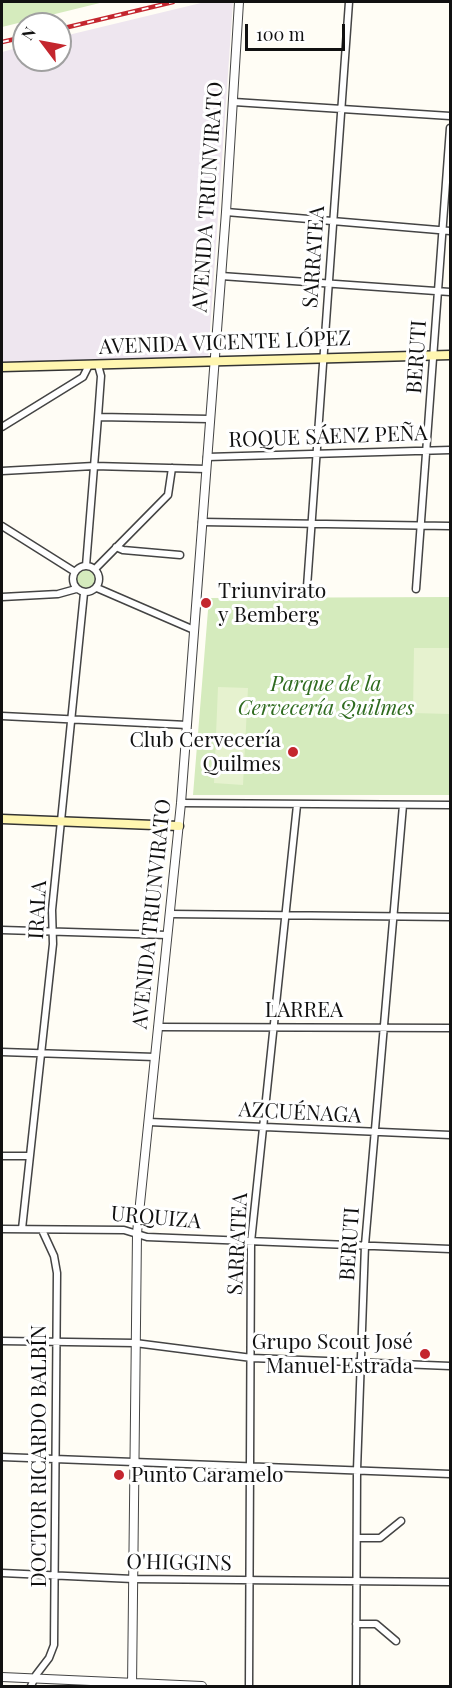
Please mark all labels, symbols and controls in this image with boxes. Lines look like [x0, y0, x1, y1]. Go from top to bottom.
north arrow [12, 12, 72, 72]
scale bar [248, 12, 348, 50]
text: 100 m [256, 22, 305, 46]
text: N [16, 23, 40, 44]
street label: AVENIDA TRIUNVIRATO [187, 81, 229, 313]
street label: SARRATEA [298, 205, 330, 309]
street label: BERUTI [402, 319, 432, 395]
street label: AVENIDA VICENTE LÓPEZ [99, 326, 351, 360]
street label: ROQUE SÁENZ PEÑA [228, 421, 428, 453]
place label: Triunvirato y Bemberg [218, 578, 326, 628]
marker: Triunvirato y Bemberg [199, 596, 213, 610]
park label: Parque de la Cervecería Quilmes [238, 671, 414, 721]
place label: Club Cervecería Quilmes [129, 727, 281, 777]
marker: Club Cervecería Quilmes [286, 745, 300, 759]
street label: AVENIDA TRIUNVIRATO [127, 798, 177, 1030]
street label: IRALA [24, 880, 52, 940]
street label: LARREA [265, 997, 343, 1023]
street label: AZCUÉNAGA [238, 1097, 362, 1129]
street label: SARRATEA [223, 1192, 253, 1296]
street label: URQUIZA [110, 1202, 202, 1234]
street label: BERUTI [335, 1206, 365, 1282]
street label: DOCTOR RICARDO BALBÍN [26, 1325, 52, 1587]
place label: Grupo Scout José Manuel Estrada [252, 1329, 413, 1379]
marker: Grupo Scout José Manuel Estrada [418, 1347, 432, 1361]
place label: Punto Caramelo [131, 1462, 283, 1488]
marker: Punto Caramelo [112, 1468, 126, 1482]
street label: O'HIGGINS [126, 1549, 232, 1577]

